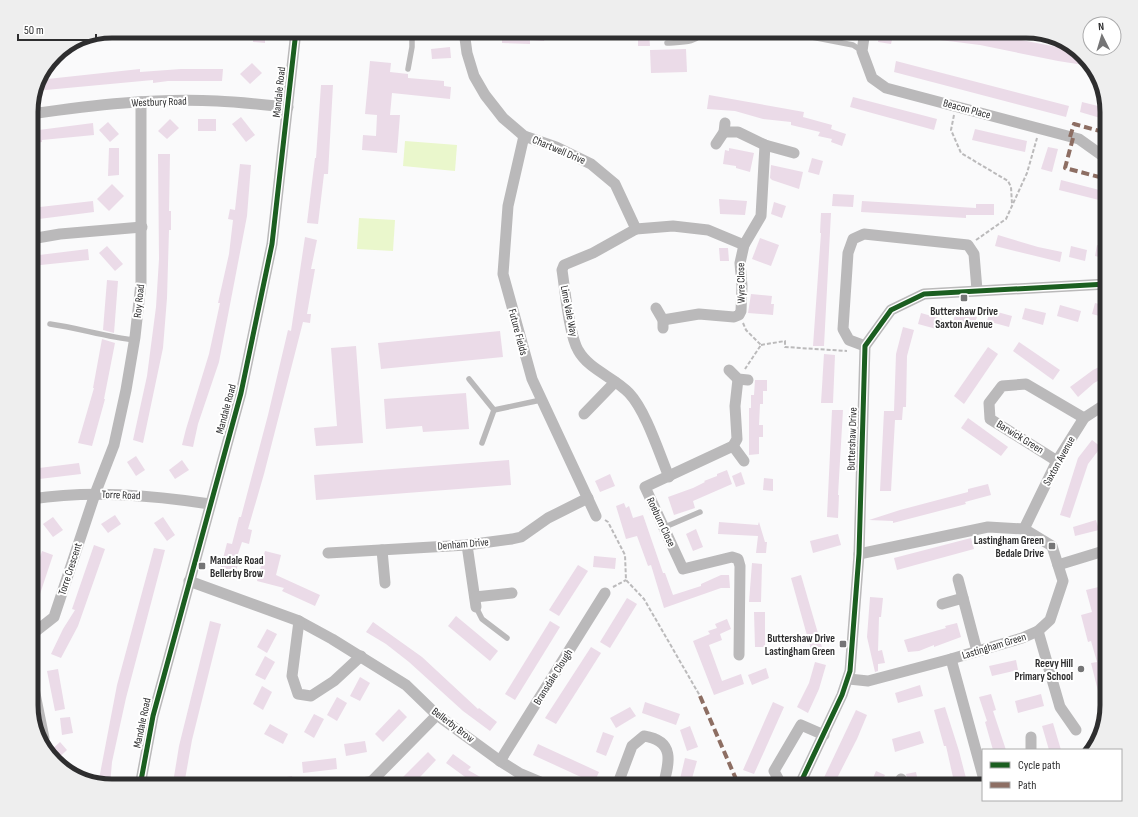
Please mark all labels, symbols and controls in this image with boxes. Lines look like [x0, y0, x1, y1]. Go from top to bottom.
scale bar [18, 16, 96, 42]
north arrow [1082, 16, 1122, 56]
text: N [1098, 20, 1105, 33]
text: 50 m [24, 23, 44, 38]
street label: Mandale Road [270, 66, 288, 118]
street label: Westbury Road [131, 95, 187, 109]
street label: Beacon Place [942, 96, 992, 122]
street label: Chartwell Drive [530, 133, 588, 167]
street label: Wyre Close [734, 262, 748, 304]
street label: Roy Road [131, 283, 147, 318]
street label: Lime Vale Way [558, 284, 580, 338]
marker: Buttershaw Drive Saxton Avenue [959, 293, 969, 303]
place label: Buttershaw Drive Saxton Avenue [930, 305, 998, 331]
street label: Future Fields [506, 307, 530, 357]
street label: Mandale Road [213, 382, 239, 435]
street label: Buttershaw Drive [844, 407, 860, 471]
street label: Barwick Green [994, 417, 1046, 457]
street label: Saxton Avenue [1040, 434, 1078, 488]
street label: Torre Road [101, 488, 141, 502]
street label: Roeburn Close [644, 495, 678, 549]
place label: Lastingham Green Bedale Drive [974, 534, 1044, 560]
street label: Denham Drive [437, 535, 489, 553]
street label: Torre Crescent [55, 541, 85, 597]
marker: Lastingham Green Bedale Drive [1047, 541, 1057, 551]
place label: Mandale Road Bellerby Brow [210, 554, 264, 580]
marker: Mandale Road Bellerby Brow [197, 561, 207, 571]
street label: Lastingham Green [960, 630, 1028, 662]
place label: Buttershaw Drive Lastingham Green [765, 632, 835, 658]
marker: Buttershaw Drive Lastingham Green [838, 639, 848, 649]
street label: Bransdale Clough [531, 646, 575, 707]
place label: Reevy Hill Primary School [1015, 657, 1073, 683]
marker: Reevy Hill Primary School [1076, 664, 1086, 674]
street label: Mandale Road [130, 696, 154, 749]
street label: Bellerby Brow [429, 705, 477, 745]
legend [982, 749, 1122, 801]
text: Cycle path [1018, 758, 1060, 773]
text: Path [1018, 778, 1036, 793]

